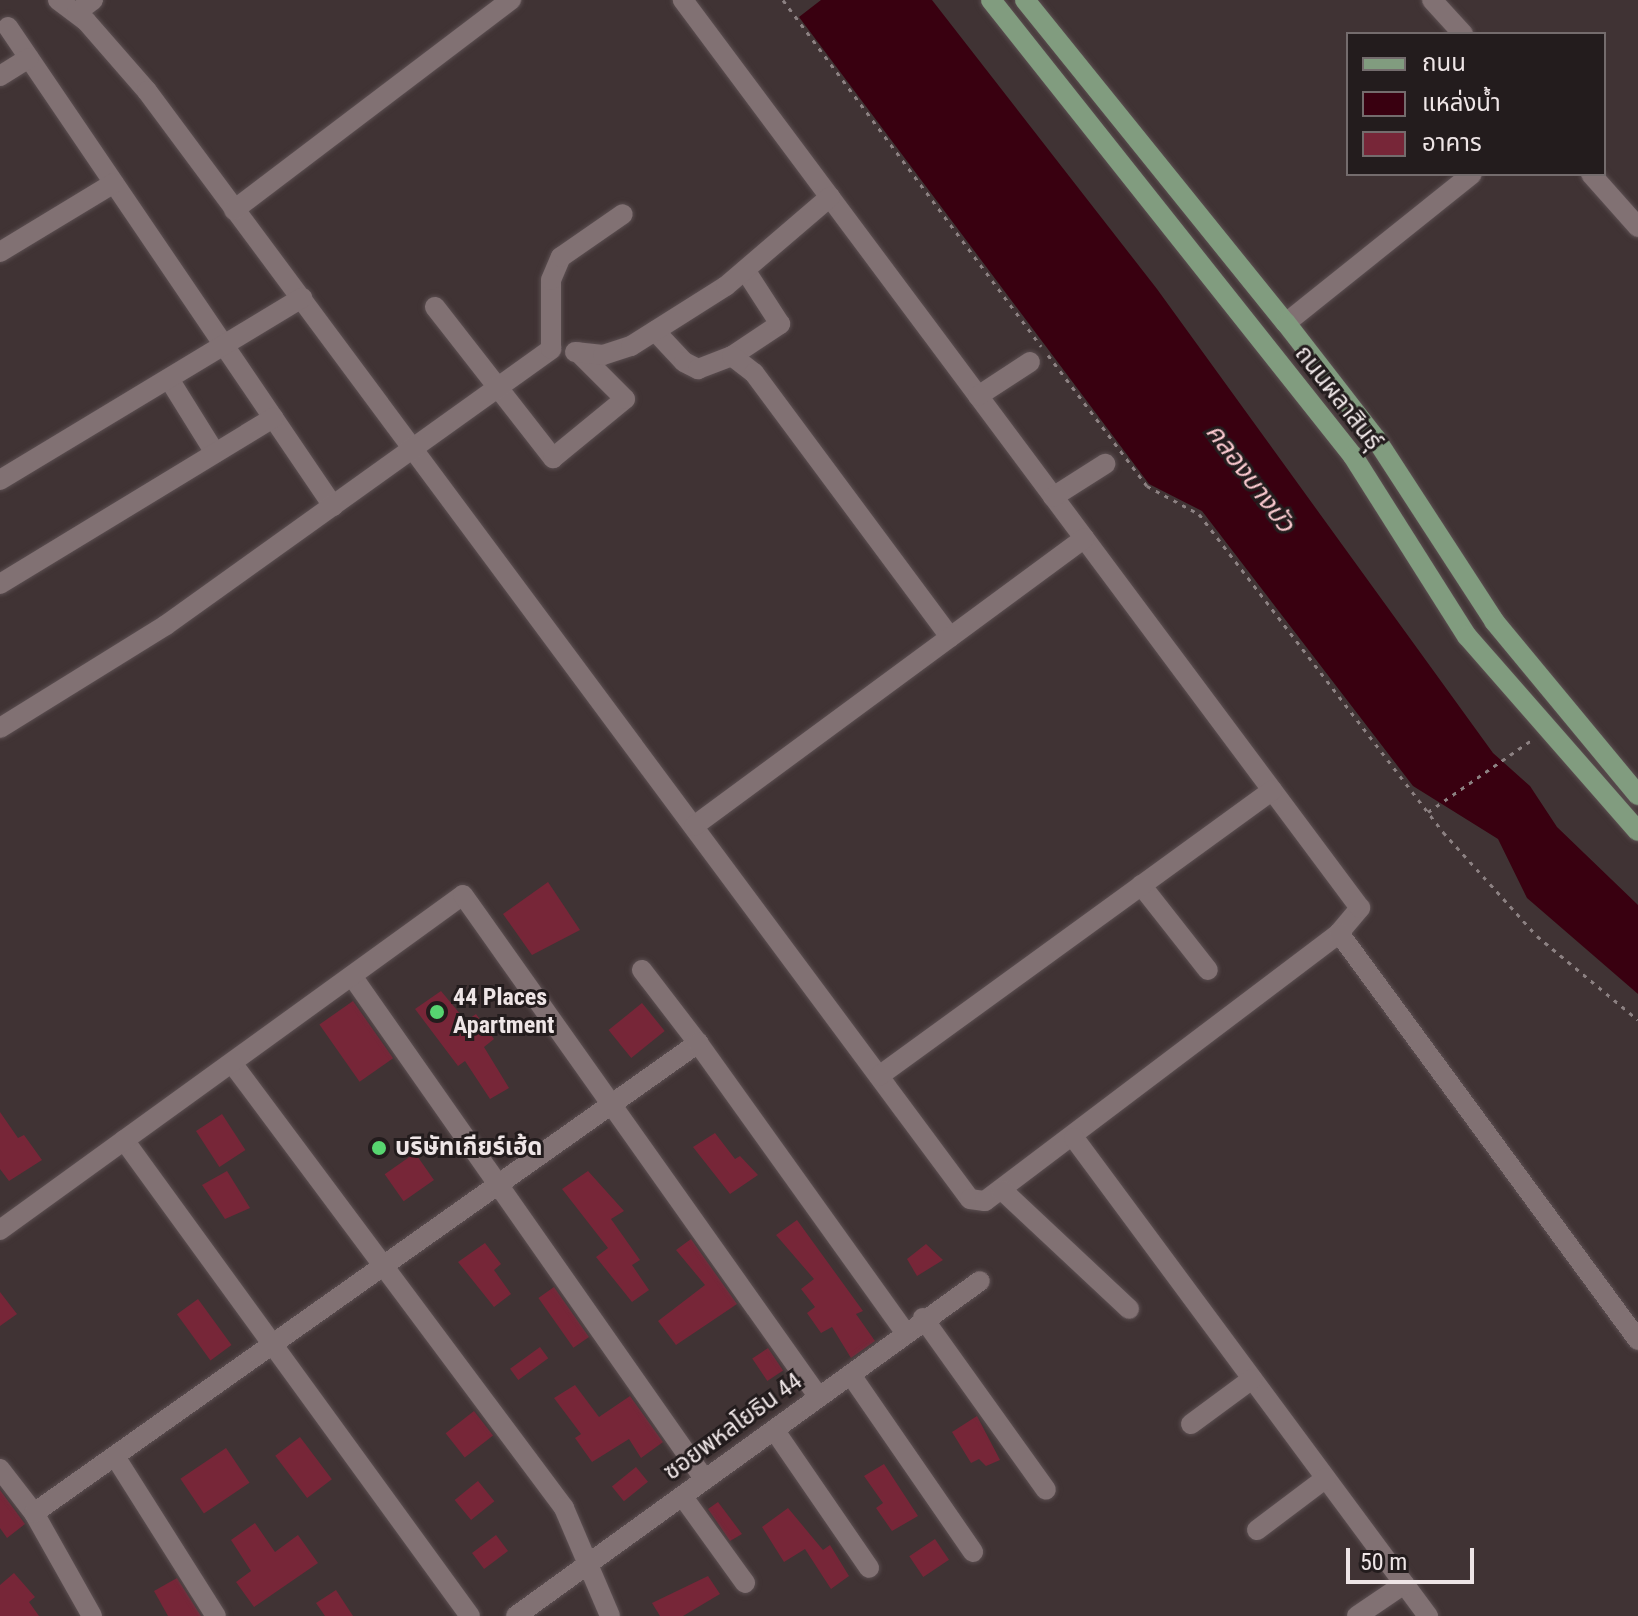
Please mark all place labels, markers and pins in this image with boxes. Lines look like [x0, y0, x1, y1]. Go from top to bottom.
place label: 44 Places Apartment [453, 984, 554, 1040]
marker: 44 Places Apartment [428, 1003, 446, 1021]
place label: บริษัทเกียร์เฮ้ด [395, 1134, 542, 1162]
marker: บริษัทเกียร์เฮ้ด [370, 1139, 388, 1157]

